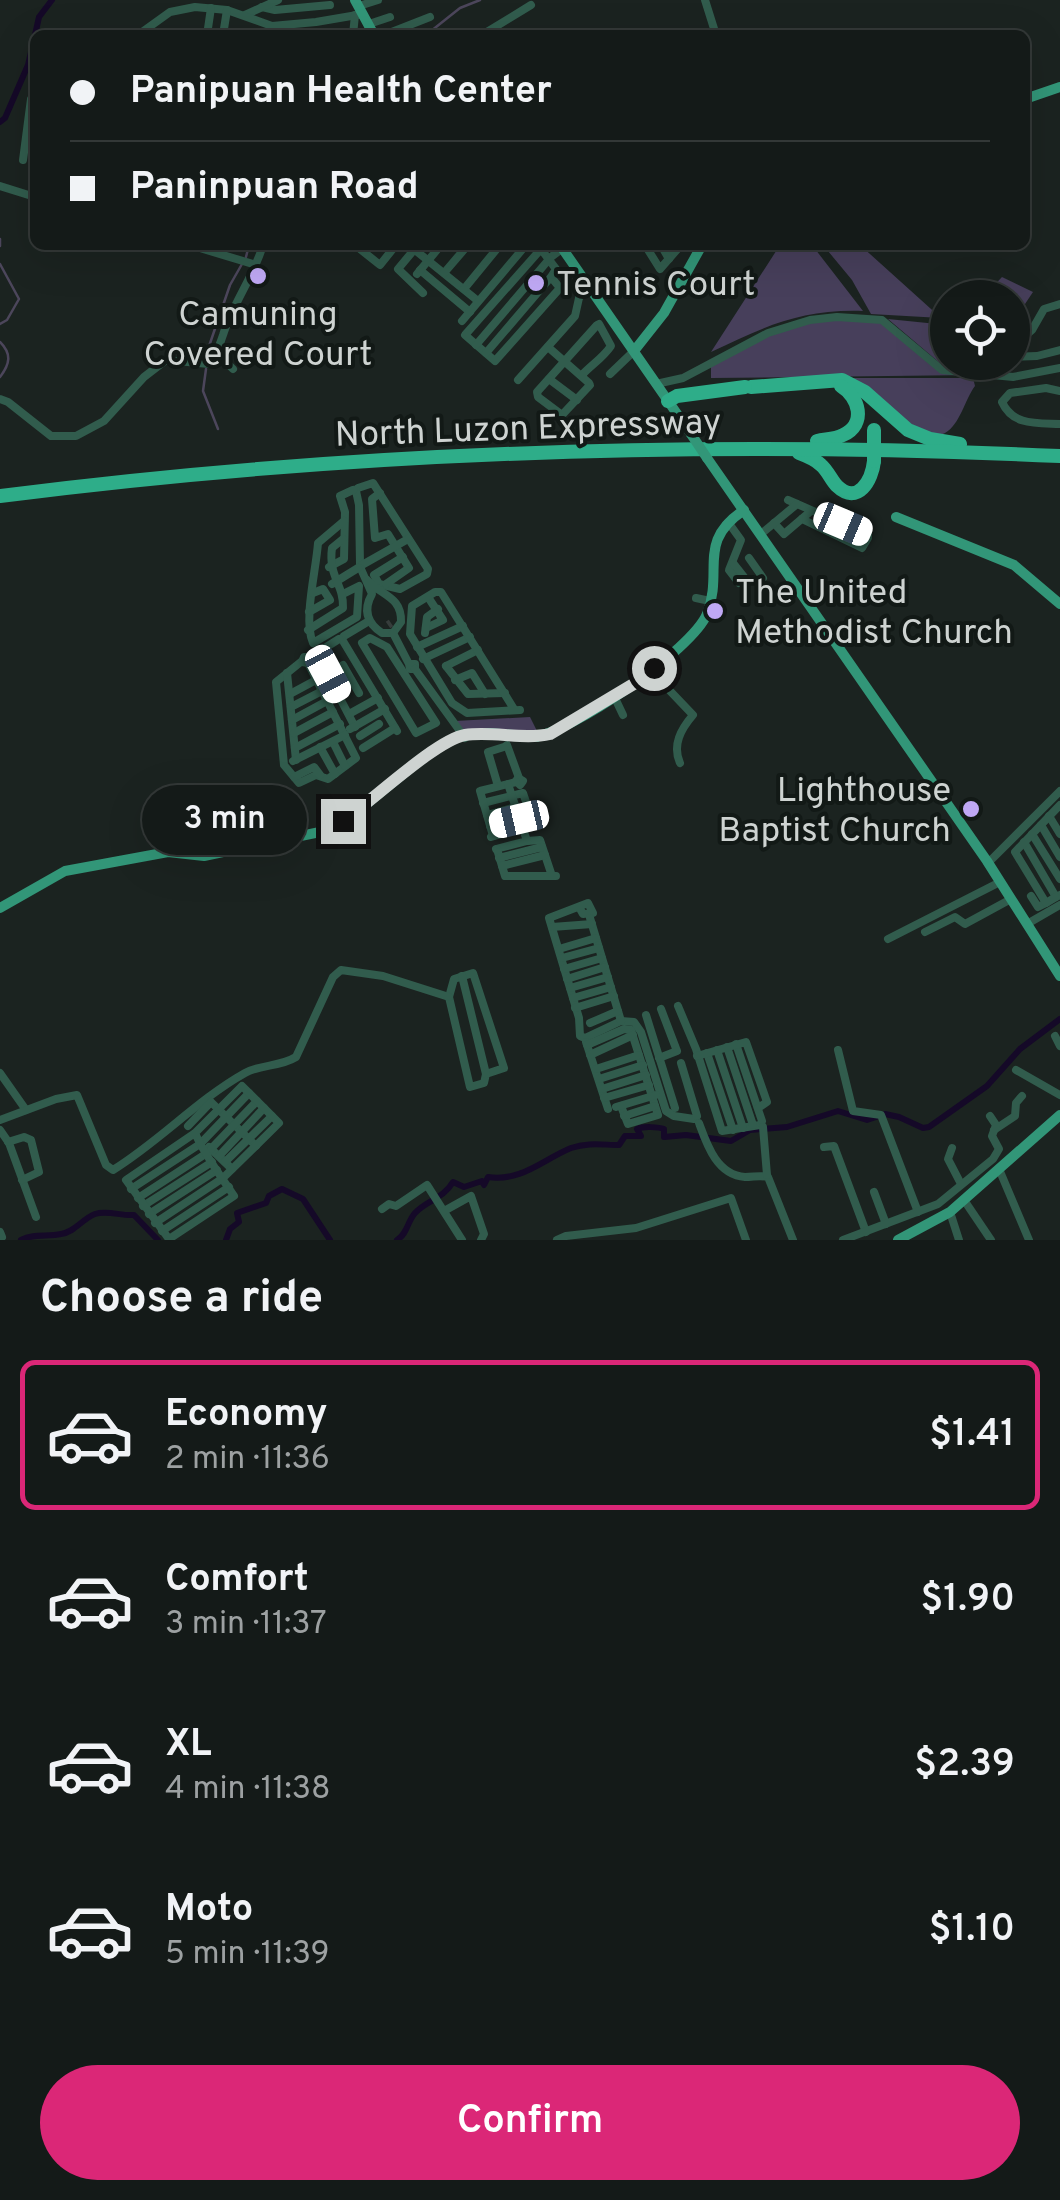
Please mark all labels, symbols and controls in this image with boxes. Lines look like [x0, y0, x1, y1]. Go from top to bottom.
text: Panipuan Health Center [130, 68, 552, 117]
text: Paninpuan Road [130, 164, 419, 213]
place label: Tennis Court [556, 264, 756, 308]
marker: Camuning Covered Court [247, 265, 269, 287]
marker: Tennis Court [525, 272, 547, 294]
map controls [930, 280, 1030, 380]
button: locate [930, 280, 1030, 380]
place label: Camuning Covered Court [144, 294, 372, 378]
street label: North Luzon Expressway [334, 401, 722, 459]
car [810, 498, 876, 550]
place label: The United Methodist Church [735, 572, 1013, 656]
marker: The United Methodist Church [704, 600, 726, 622]
car [301, 640, 355, 708]
route start [632, 646, 677, 691]
place label: Lighthouse Baptist Church [718, 770, 951, 854]
callout: 3 min [143, 786, 308, 856]
car [486, 798, 552, 840]
marker: Lighthouse Baptist Church [960, 798, 982, 820]
route end [321, 799, 366, 844]
text: 3 min [183, 800, 266, 840]
text: Choose a ride [40, 1271, 323, 1328]
icon: car [45, 1390, 135, 1480]
text: Economy [165, 1391, 327, 1440]
text: $1.41 [929, 1411, 1015, 1460]
text: 2 min · 11:36 [165, 1440, 330, 1480]
icon: car [45, 1555, 135, 1645]
text: Comfort [165, 1556, 309, 1605]
text: $1.90 [920, 1576, 1015, 1625]
text: 3 min · 11:37 [165, 1605, 327, 1645]
icon: car [45, 1720, 135, 1810]
text: XL [165, 1721, 212, 1770]
text: $2.39 [914, 1741, 1015, 1790]
text: 4 min · 11:38 [165, 1770, 331, 1810]
icon: car [45, 1885, 135, 1975]
text: Moto [165, 1886, 253, 1935]
text: $1.10 [929, 1906, 1015, 1955]
text: 5 min · 11:39 [165, 1935, 329, 1975]
button: Confirm [40, 2065, 1020, 2180]

